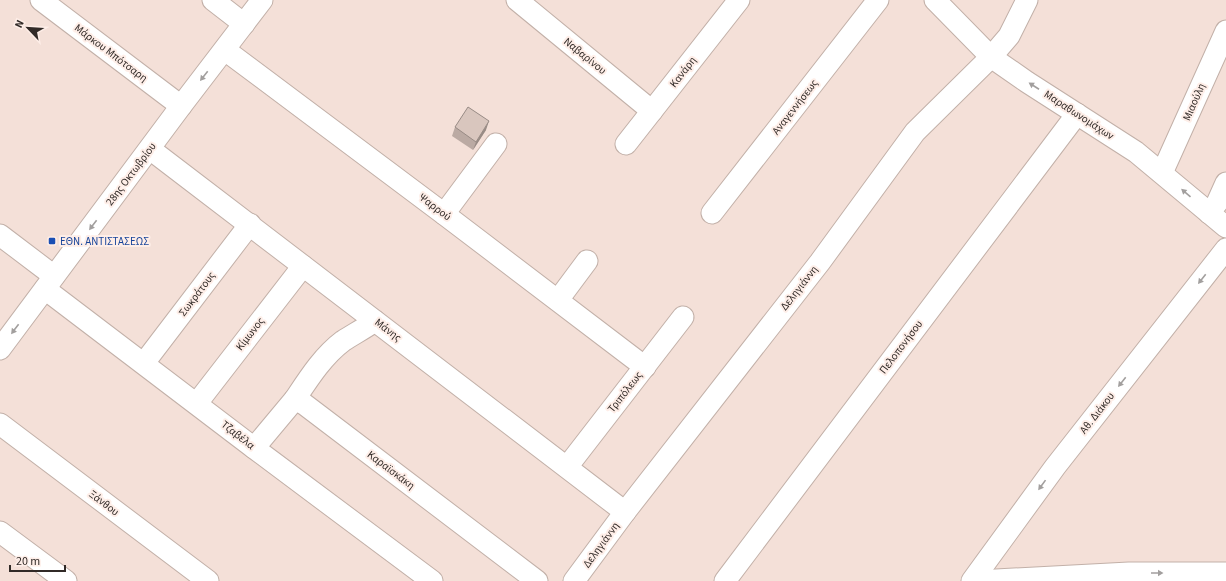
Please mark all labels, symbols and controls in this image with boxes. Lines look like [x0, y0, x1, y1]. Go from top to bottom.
north arrow [8, 8, 48, 48]
text: N [11, 17, 28, 30]
street label: Μάρκου Μπότσαρη [71, 20, 151, 86]
street label: Ναβαρίνου [560, 34, 610, 78]
street label: Κανάρη [666, 53, 700, 91]
one-way arrow [200, 70, 209, 81]
street label: Αναγεννήσεως [769, 76, 822, 138]
street label: Μιαούλη [1179, 81, 1209, 123]
one-way arrow [1029, 82, 1039, 90]
street label: Μαραθωνομάχων [1041, 87, 1117, 143]
street label: 28ης Οκτωβρίου [102, 139, 160, 209]
one-way arrow [1180, 188, 1191, 197]
street label: Ψαρρού [416, 190, 454, 224]
one-way arrow [89, 219, 97, 230]
place label: ΕΘΝ. ΑΝΤΙΣΤΑΣΕΩΣ [60, 234, 149, 249]
marker: ΕΘΝ. ΑΝΤΙΣΤΑΣΕΩΣ [47, 236, 57, 246]
street label: Δεληγιάννη [777, 262, 821, 314]
street label: Σωκράτους [175, 268, 219, 319]
one-way arrow [1198, 274, 1206, 285]
street label: Κίμωνος [232, 314, 268, 354]
street label: Μάνης [372, 315, 405, 345]
street label: Πελοπονήσου [876, 317, 926, 377]
one-way arrow [11, 323, 19, 334]
street label: Τριπόλεως [604, 368, 646, 416]
one-way arrow [1117, 376, 1126, 387]
street label: Αθ. Διάκου [1076, 389, 1118, 437]
street label: Τζαβέλα [218, 417, 258, 453]
street label: Καραϊσκάκη [364, 447, 418, 493]
one-way arrow [1038, 479, 1046, 490]
street label: Ξάνθου [86, 487, 122, 519]
street label: Δεληγιάννη [579, 519, 623, 571]
scale bar [10, 547, 65, 573]
text: 20 m [16, 553, 40, 570]
one-way arrow [1151, 570, 1164, 576]

